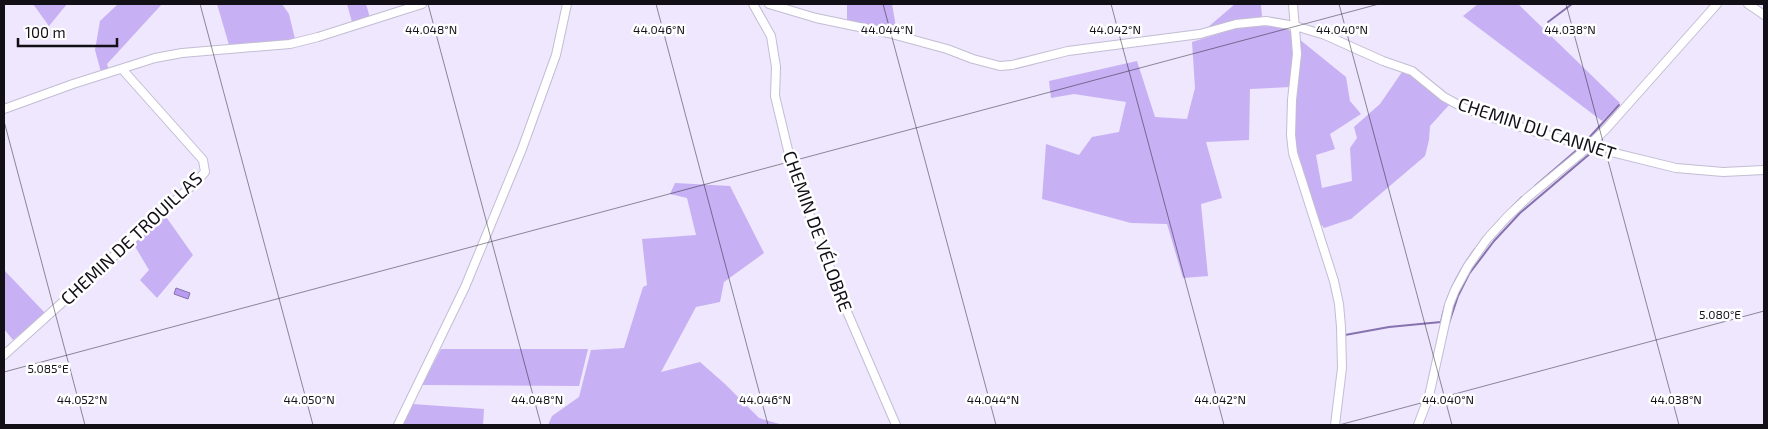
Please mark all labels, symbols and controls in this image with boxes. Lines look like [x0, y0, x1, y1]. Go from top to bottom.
scale bar [18, 15, 116, 47]
text: 44.048°N [405, 22, 457, 36]
text: 44.046°N [633, 22, 685, 36]
text: 44.044°N [861, 22, 913, 36]
text: 44.042°N [1089, 22, 1141, 36]
text: 44.040°N [1316, 22, 1368, 36]
text: 44.038°N [1544, 22, 1596, 36]
text: 100 m [25, 23, 66, 41]
street label: CHEMIN DU CANNET [1455, 92, 1619, 164]
street label: CHEMIN DE VÉLOBRE [779, 148, 857, 314]
street label: CHEMIN DE TROUILLAS [56, 167, 206, 309]
text: 5.080°E [1699, 307, 1741, 321]
text: 5.085°E [27, 361, 69, 375]
text: 44.052°N [57, 392, 107, 406]
text: 44.050°N [283, 392, 335, 406]
text: 44.048°N [511, 392, 563, 406]
text: 44.046°N [739, 392, 791, 406]
text: 44.044°N [967, 392, 1019, 406]
text: 44.042°N [1194, 392, 1246, 406]
text: 44.040°N [1422, 392, 1474, 406]
text: 44.038°N [1650, 392, 1702, 406]

